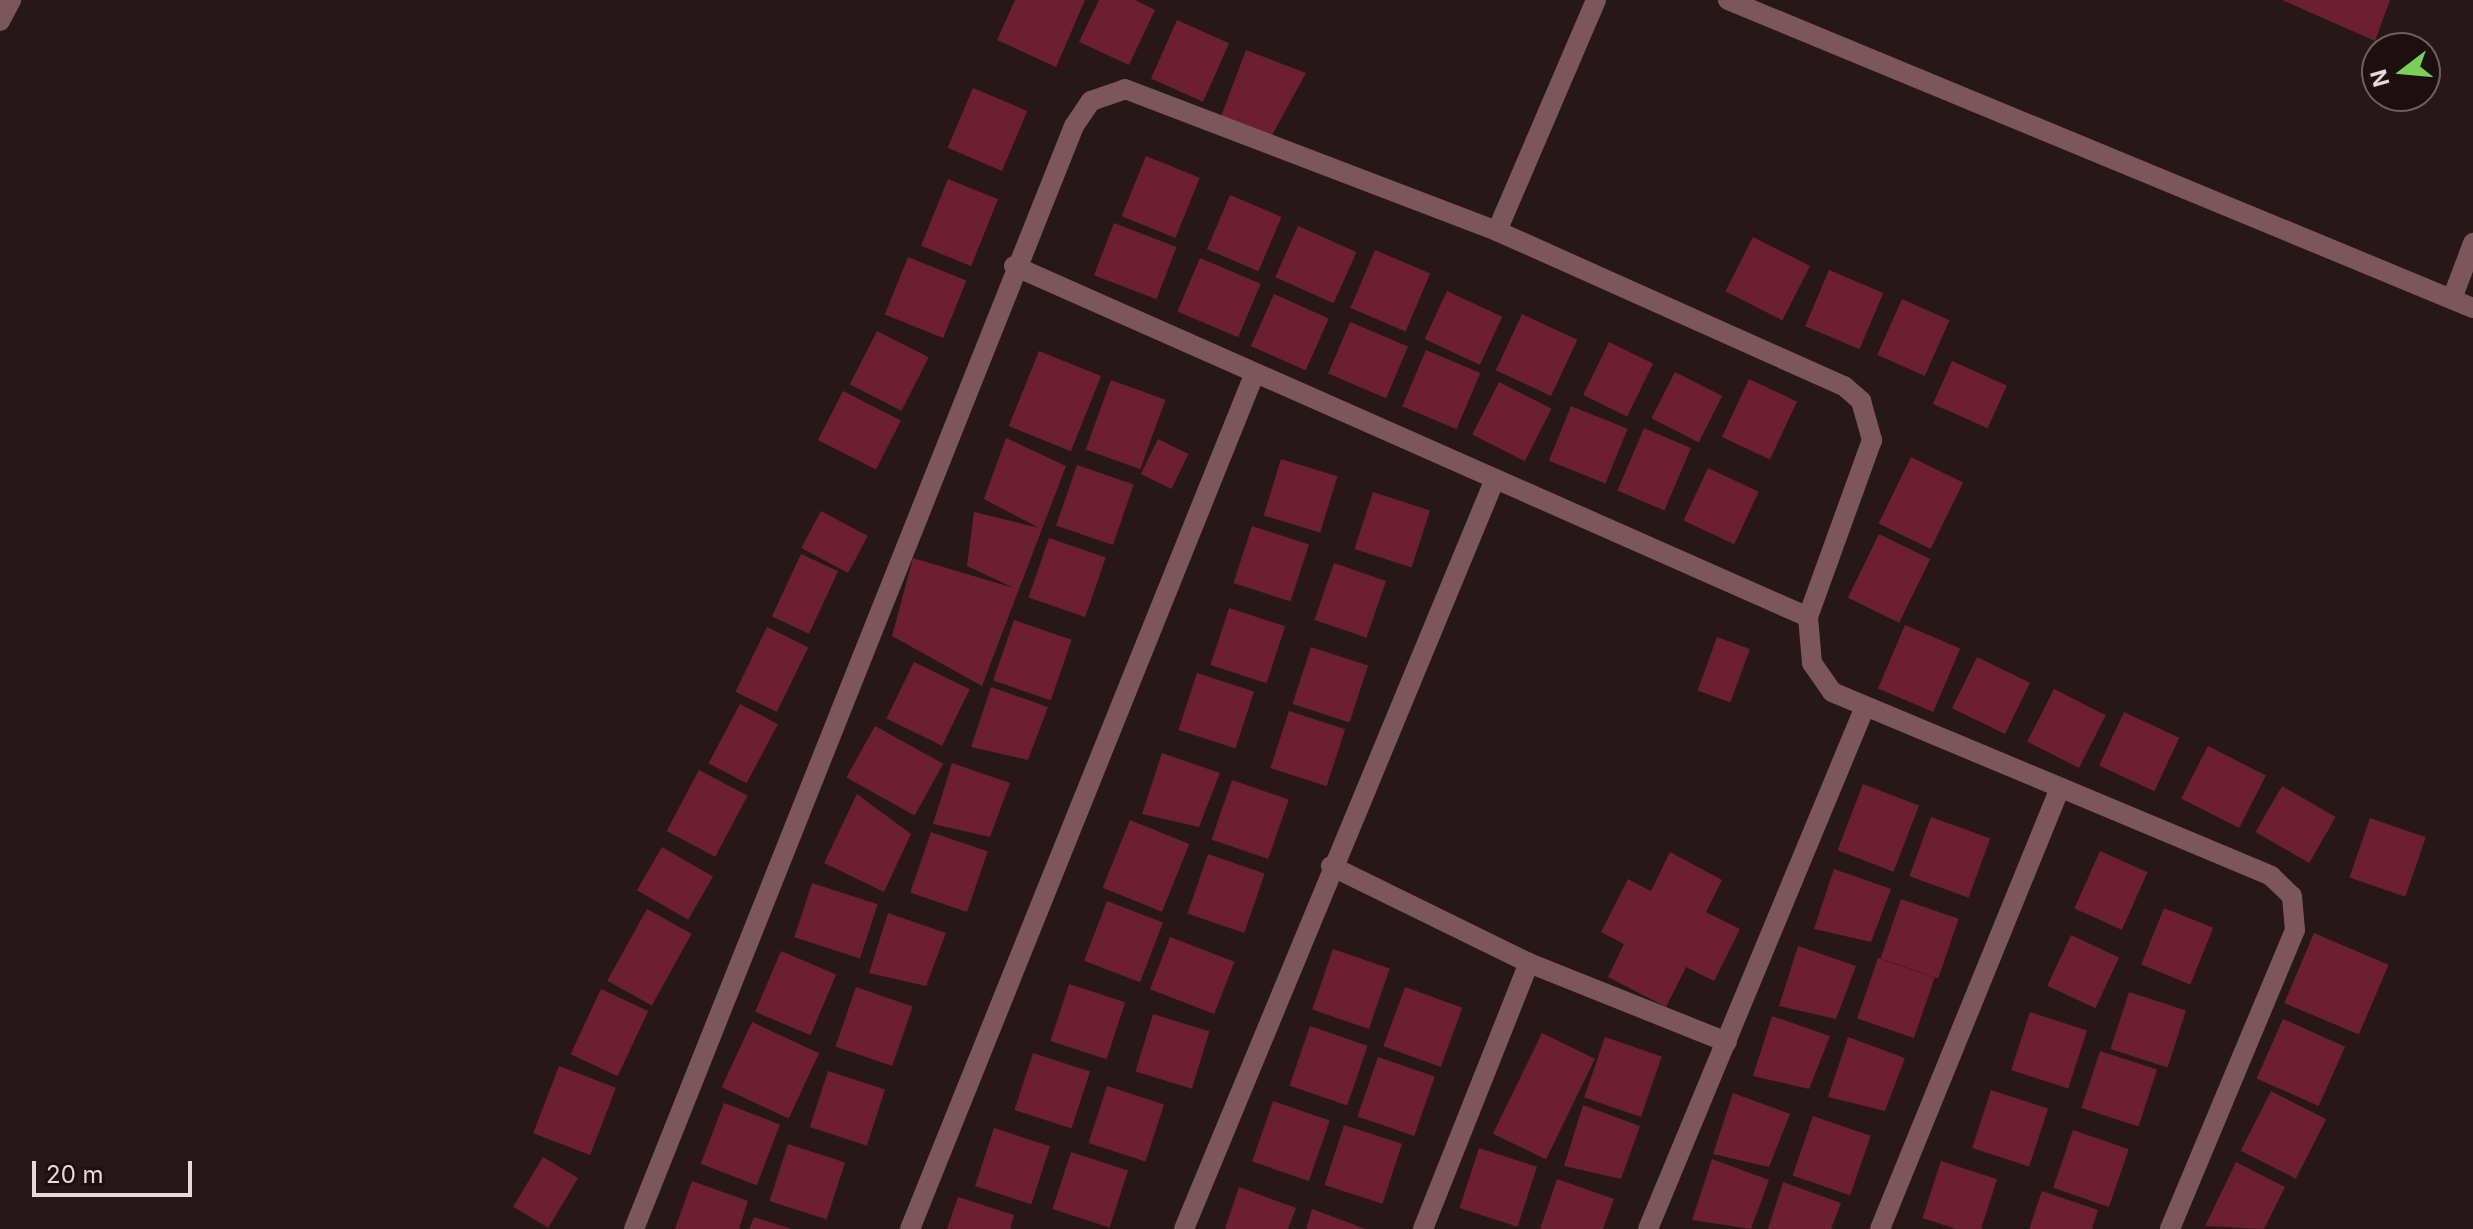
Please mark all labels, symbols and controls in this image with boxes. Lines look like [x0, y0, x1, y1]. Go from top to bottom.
north arrow [2361, 32, 2441, 112]
text: N [2365, 66, 2395, 90]
scale bar [36, 1145, 196, 1195]
text: 20 m [46, 1160, 104, 1189]

